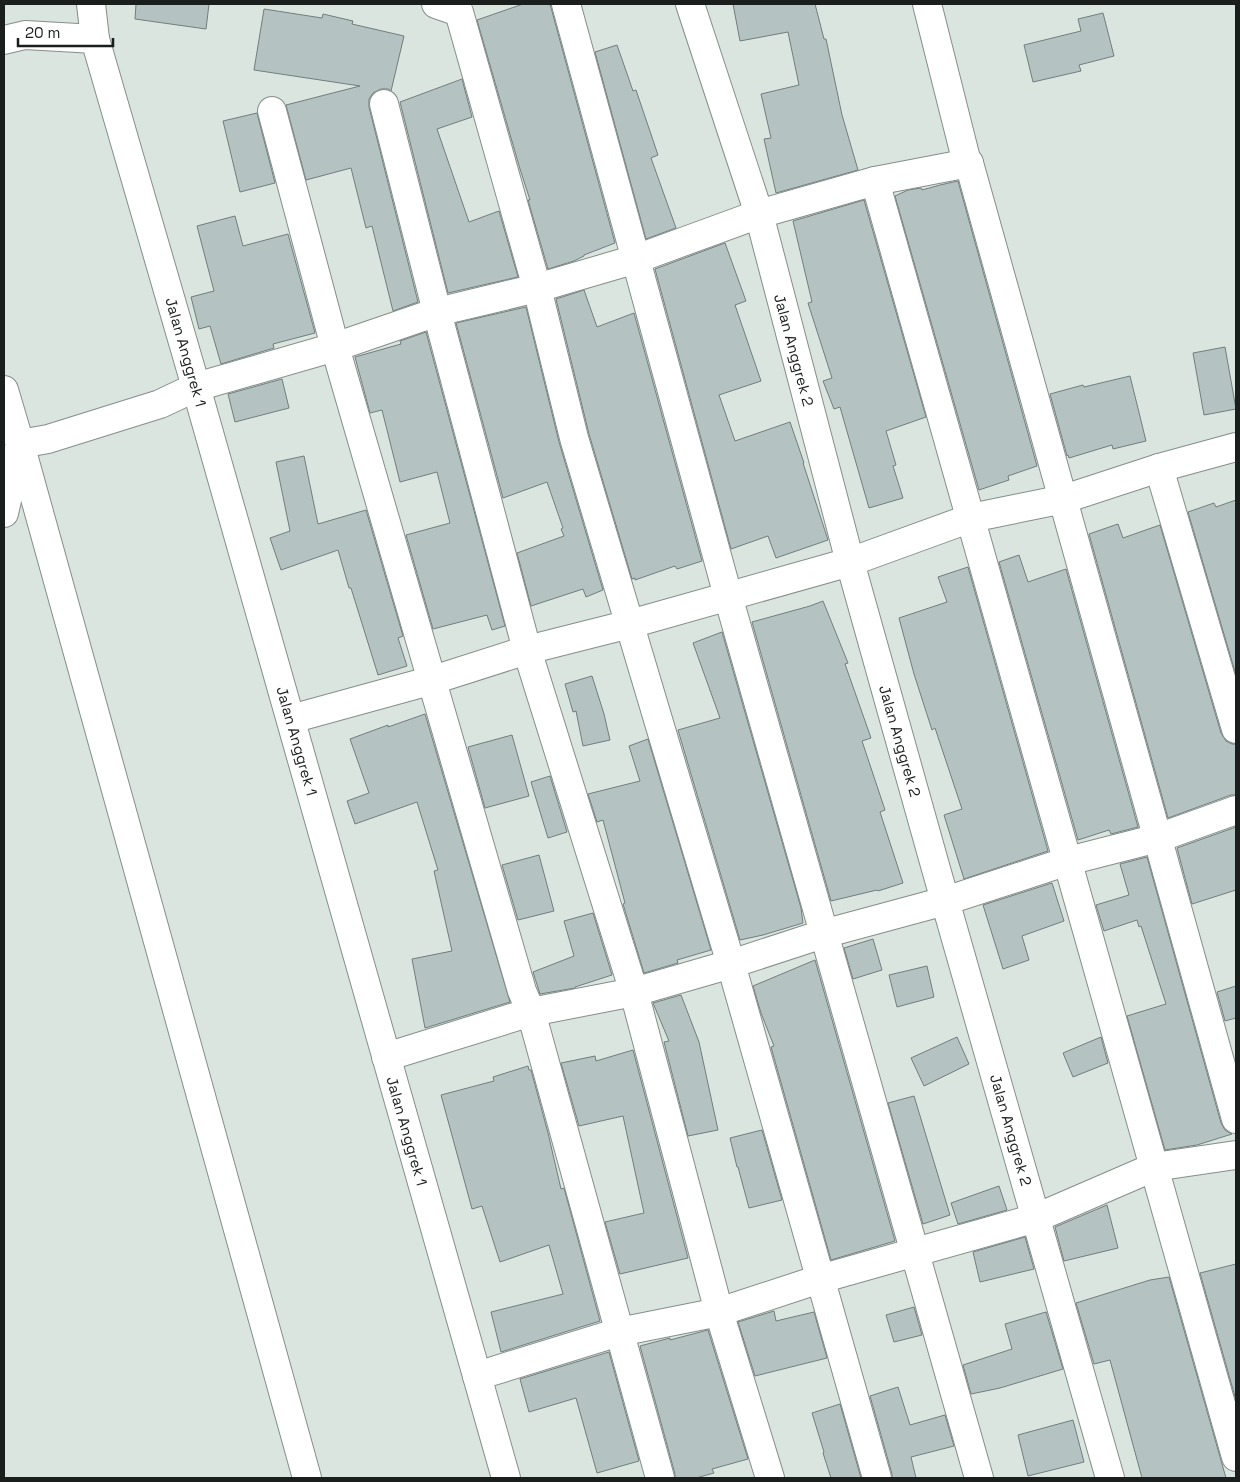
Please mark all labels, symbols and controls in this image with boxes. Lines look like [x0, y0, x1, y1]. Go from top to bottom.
scale bar [18, 15, 112, 47]
text: 20 m [25, 23, 60, 42]
street label: Jalan Anggrek 2 [770, 292, 818, 408]
street label: Jalan Anggrek 1 [161, 295, 211, 409]
street label: Jalan Anggrek 2 [875, 683, 925, 799]
street label: Jalan Anggrek 1 [272, 684, 322, 798]
street label: Jalan Anggrek 2 [986, 1072, 1036, 1188]
street label: Jalan Anggrek 1 [382, 1074, 432, 1188]

